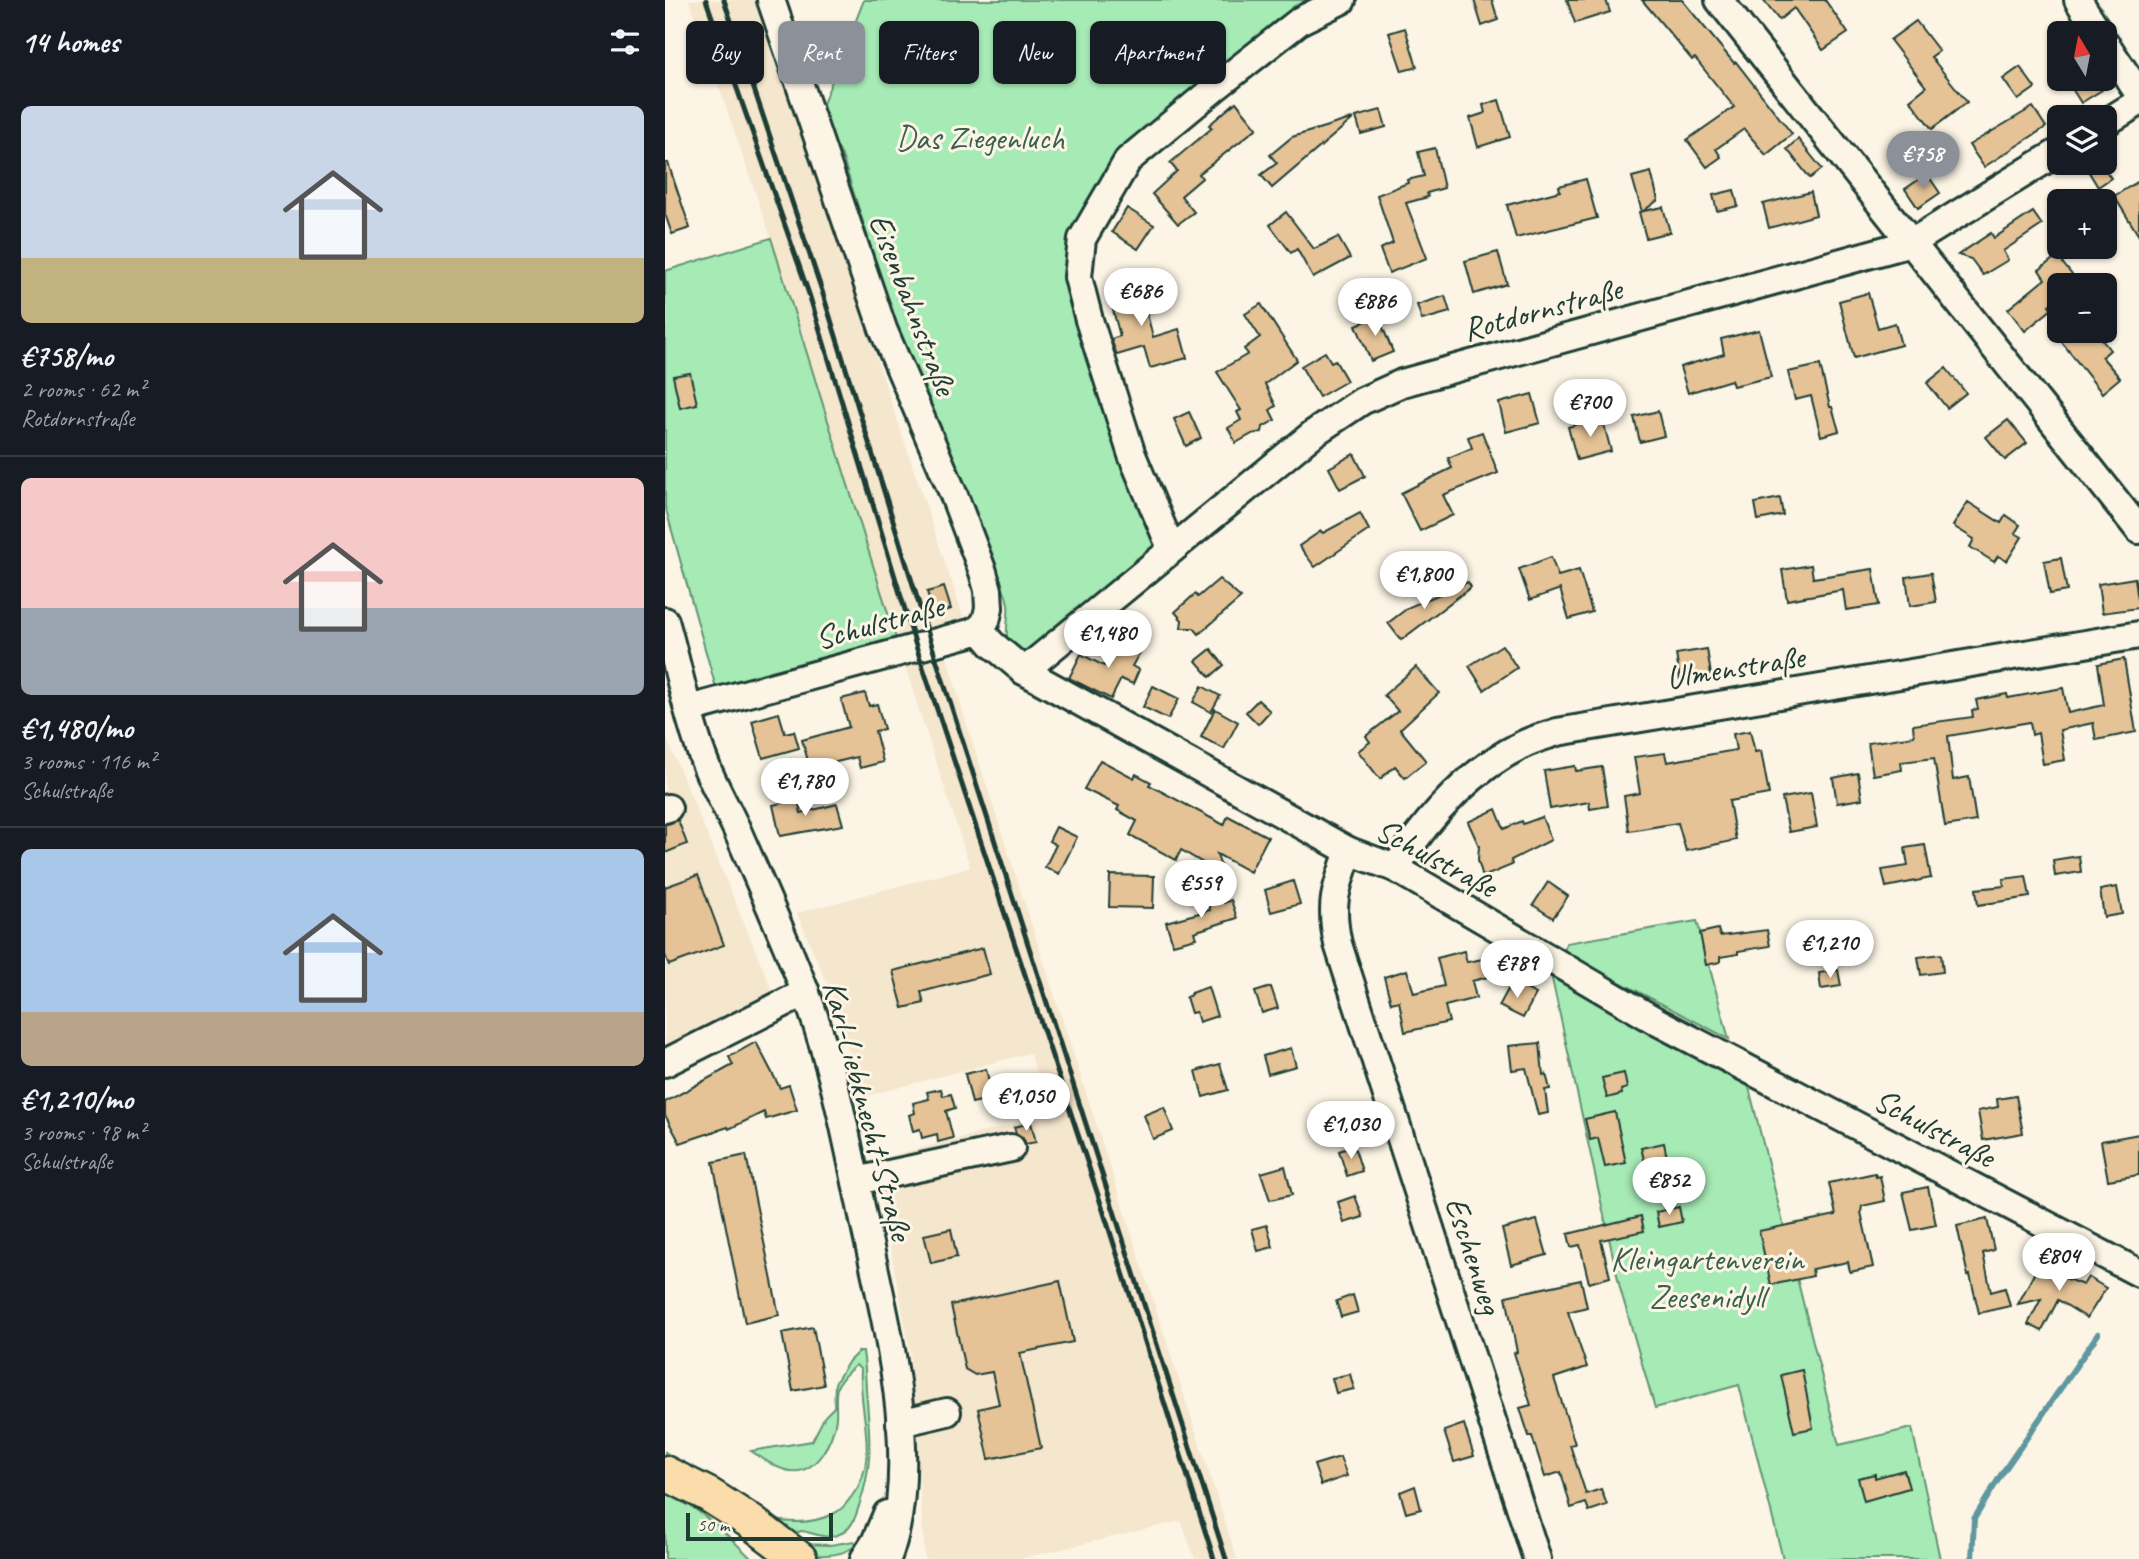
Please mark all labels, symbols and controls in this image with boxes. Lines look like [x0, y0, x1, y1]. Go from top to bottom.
chip: Buy [686, 21, 764, 84]
chip: Rent [778, 21, 865, 84]
chip: Filters [879, 21, 979, 84]
chip: New [993, 21, 1076, 84]
chip: Apartment [1090, 21, 1226, 84]
north arrow [2047, 21, 2117, 91]
map controls [2047, 21, 2117, 343]
text: 14 homes [21, 23, 119, 61]
icon: filters [606, 23, 644, 61]
button: layers [2047, 105, 2117, 175]
park label: Das Ziegenluch [896, 117, 1065, 159]
pin: €758 [1882, 132, 1964, 191]
text: €758 [1903, 139, 1943, 168]
icon: home [270, 152, 396, 278]
button: + [2047, 189, 2117, 259]
street label: Eisenbahnstraße [859, 208, 968, 403]
street label: Rotdornstraße [1458, 267, 1628, 350]
pin: €686 [1100, 268, 1182, 328]
button: − [2047, 273, 2117, 343]
text: €686 [1120, 276, 1162, 305]
pin: €886 [1334, 278, 1416, 338]
text: €886 [1354, 286, 1396, 315]
text: €758/mo [21, 337, 113, 375]
text: 2 rooms · 62 m² [21, 375, 145, 404]
pin: €700 [1549, 380, 1631, 439]
text: €700 [1569, 387, 1611, 416]
text: Rotdornstraße [21, 404, 134, 433]
icon: home [270, 524, 396, 650]
pin: €1,800 [1367, 552, 1481, 611]
text: €1,800 [1396, 559, 1452, 588]
street label: Schulstraße [811, 584, 950, 659]
pin: €1,480 [1051, 610, 1165, 670]
text: €1,480 [1080, 618, 1136, 647]
street label: Ulmenstraße [1663, 635, 1810, 699]
text: €1,480/mo [21, 709, 133, 747]
text: 3 rooms · 116 m² [21, 747, 156, 776]
pin: €1,780 [748, 758, 862, 818]
text: €1,780 [777, 766, 833, 795]
text: Schulstraße [21, 776, 112, 805]
street label: Schulstraße [1369, 809, 1506, 908]
pin: €559 [1160, 860, 1242, 920]
text: €559 [1181, 868, 1221, 897]
icon: home [270, 895, 396, 1021]
pin: €1,210 [1773, 920, 1887, 980]
text: €1,210 [1802, 928, 1858, 957]
pin: €789 [1476, 940, 1558, 1000]
text: €789 [1496, 948, 1538, 977]
street label: Karl-Liebknecht-Straße [813, 976, 923, 1247]
pin: €1,050 [969, 1074, 1083, 1133]
street label: Schulstraße [1867, 1079, 2004, 1178]
text: €1,210/mo [21, 1080, 133, 1118]
text: €1,050 [998, 1081, 1054, 1110]
pin: €1,030 [1294, 1102, 1408, 1161]
text: €1,030 [1323, 1109, 1379, 1138]
text: 3 rooms · 98 m² [21, 1118, 145, 1147]
text: Schulstraße [21, 1147, 112, 1176]
pin: €852 [1628, 1158, 1710, 1217]
text: €852 [1648, 1165, 1690, 1194]
street label: Eschenweg [1435, 1192, 1513, 1321]
pin: €804 [2018, 1234, 2100, 1293]
park label: Kleingartenverein Zeesenidyll [1611, 1238, 1806, 1318]
text: €804 [2038, 1241, 2080, 1270]
scale bar [686, 1510, 833, 1542]
text: 50 m [697, 1513, 729, 1537]

